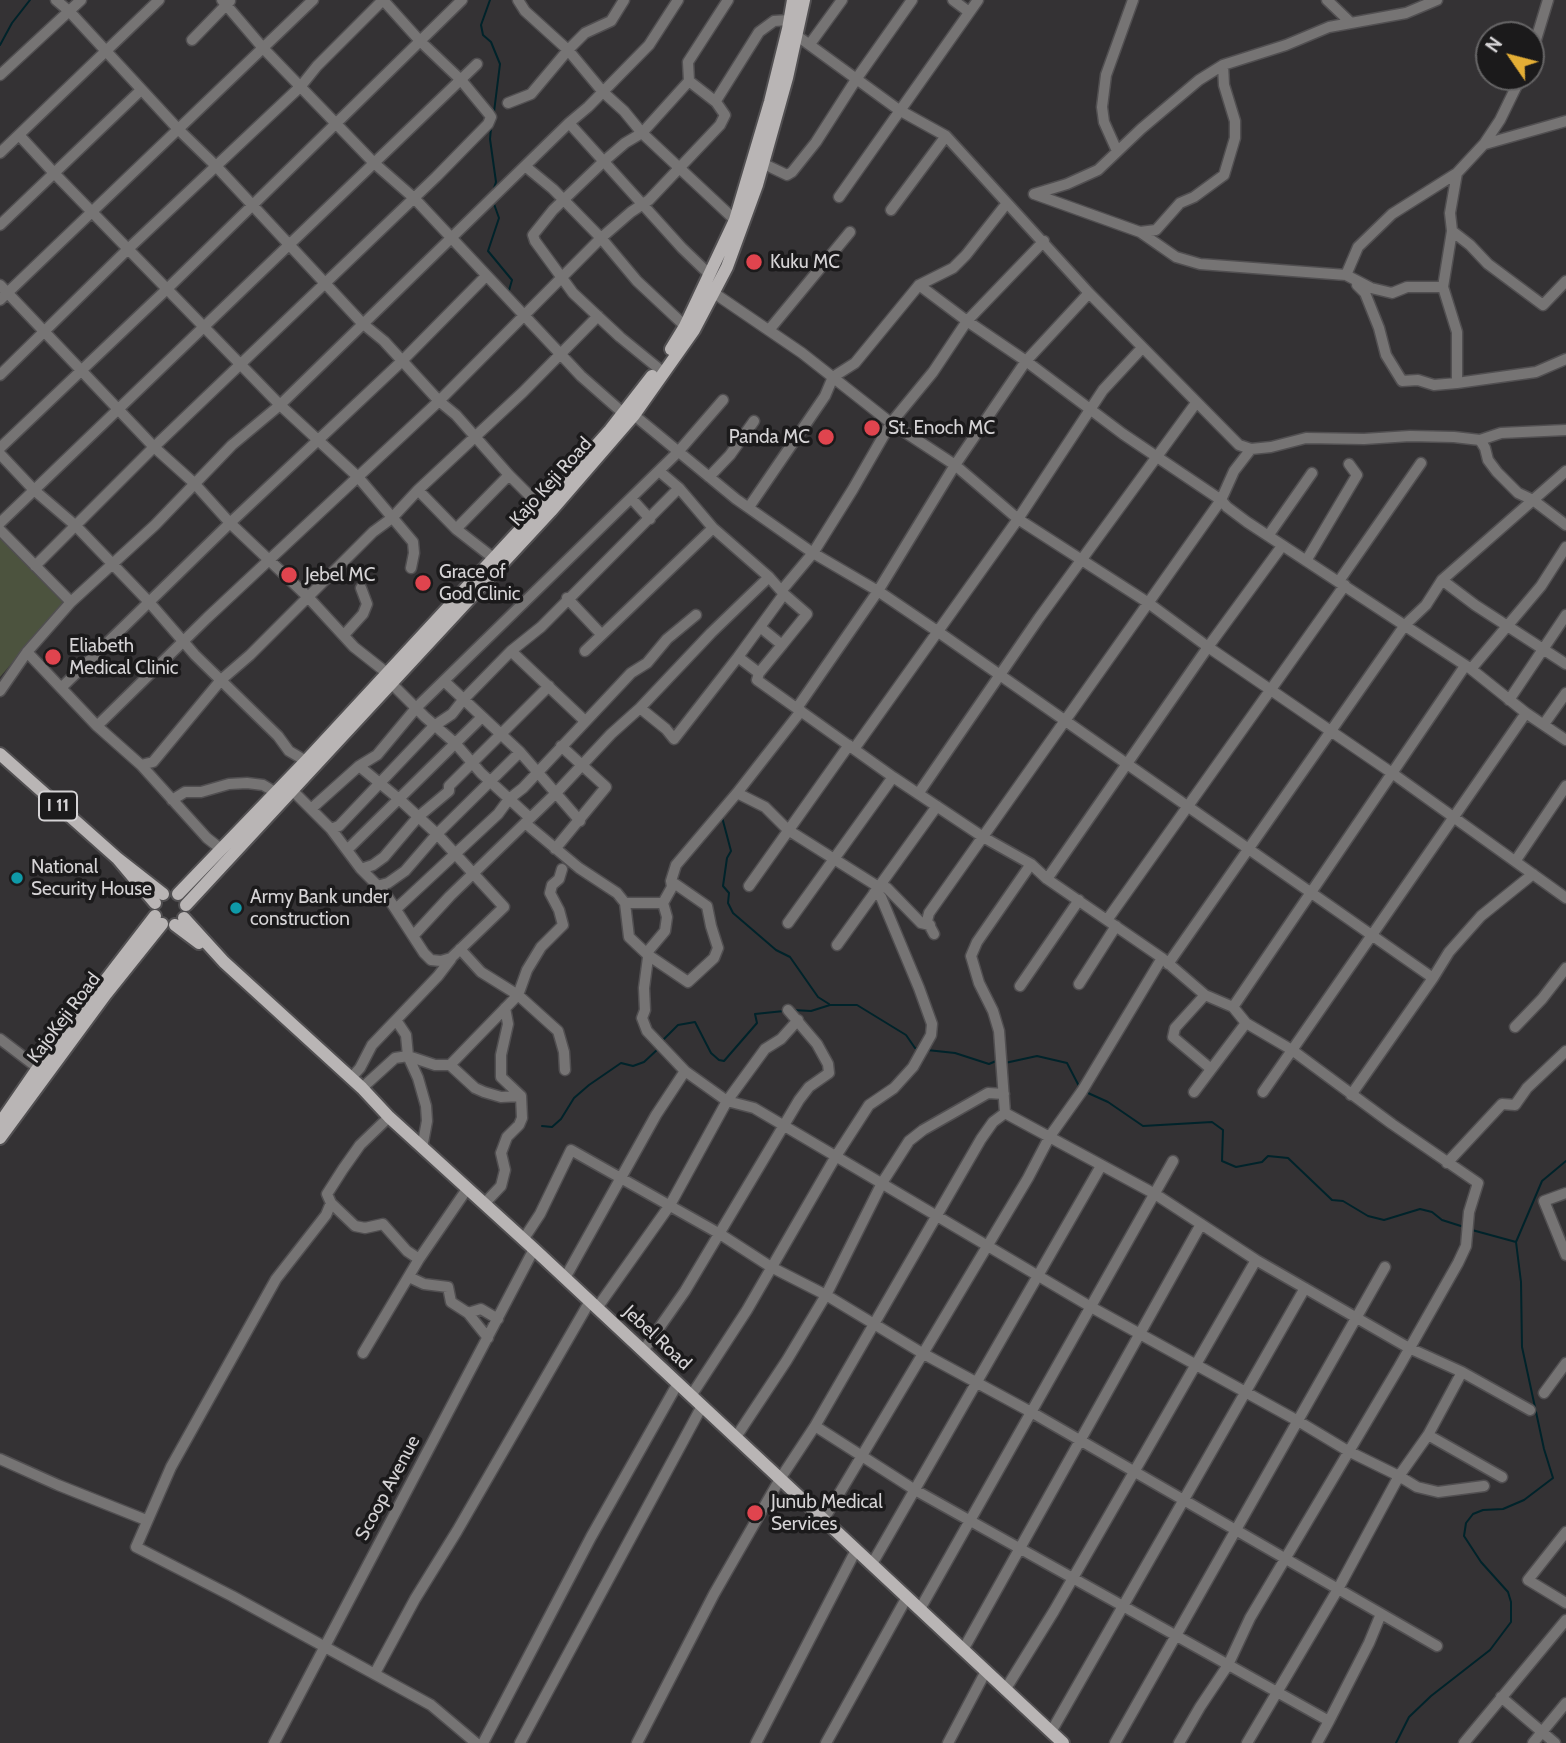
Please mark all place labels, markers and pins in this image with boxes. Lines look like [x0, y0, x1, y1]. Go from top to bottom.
place label: Kuku MC [770, 251, 840, 273]
marker: Kuku MC [744, 252, 764, 272]
place label: St. Enoch MC [888, 417, 995, 439]
marker: St. Enoch MC [862, 418, 882, 438]
place label: Panda MC [729, 426, 810, 448]
marker: Panda MC [816, 427, 836, 447]
place label: Grace of God Clinic [439, 561, 520, 605]
place label: Jebel MC [305, 564, 375, 586]
marker: Jebel MC [279, 565, 299, 585]
marker: Grace of God Clinic [413, 573, 433, 593]
place label: Eliabeth Medical Clinic [69, 635, 178, 679]
marker: Eliabeth Medical Clinic [43, 647, 63, 667]
place label: National Security House [31, 856, 152, 900]
marker: National Security House [9, 870, 25, 886]
place label: Army Bank under construction [250, 886, 389, 930]
marker: Army Bank under construction [228, 900, 244, 916]
place label: Junub Medical Services [771, 1491, 883, 1535]
marker: Junub Medical Services [745, 1503, 765, 1523]

